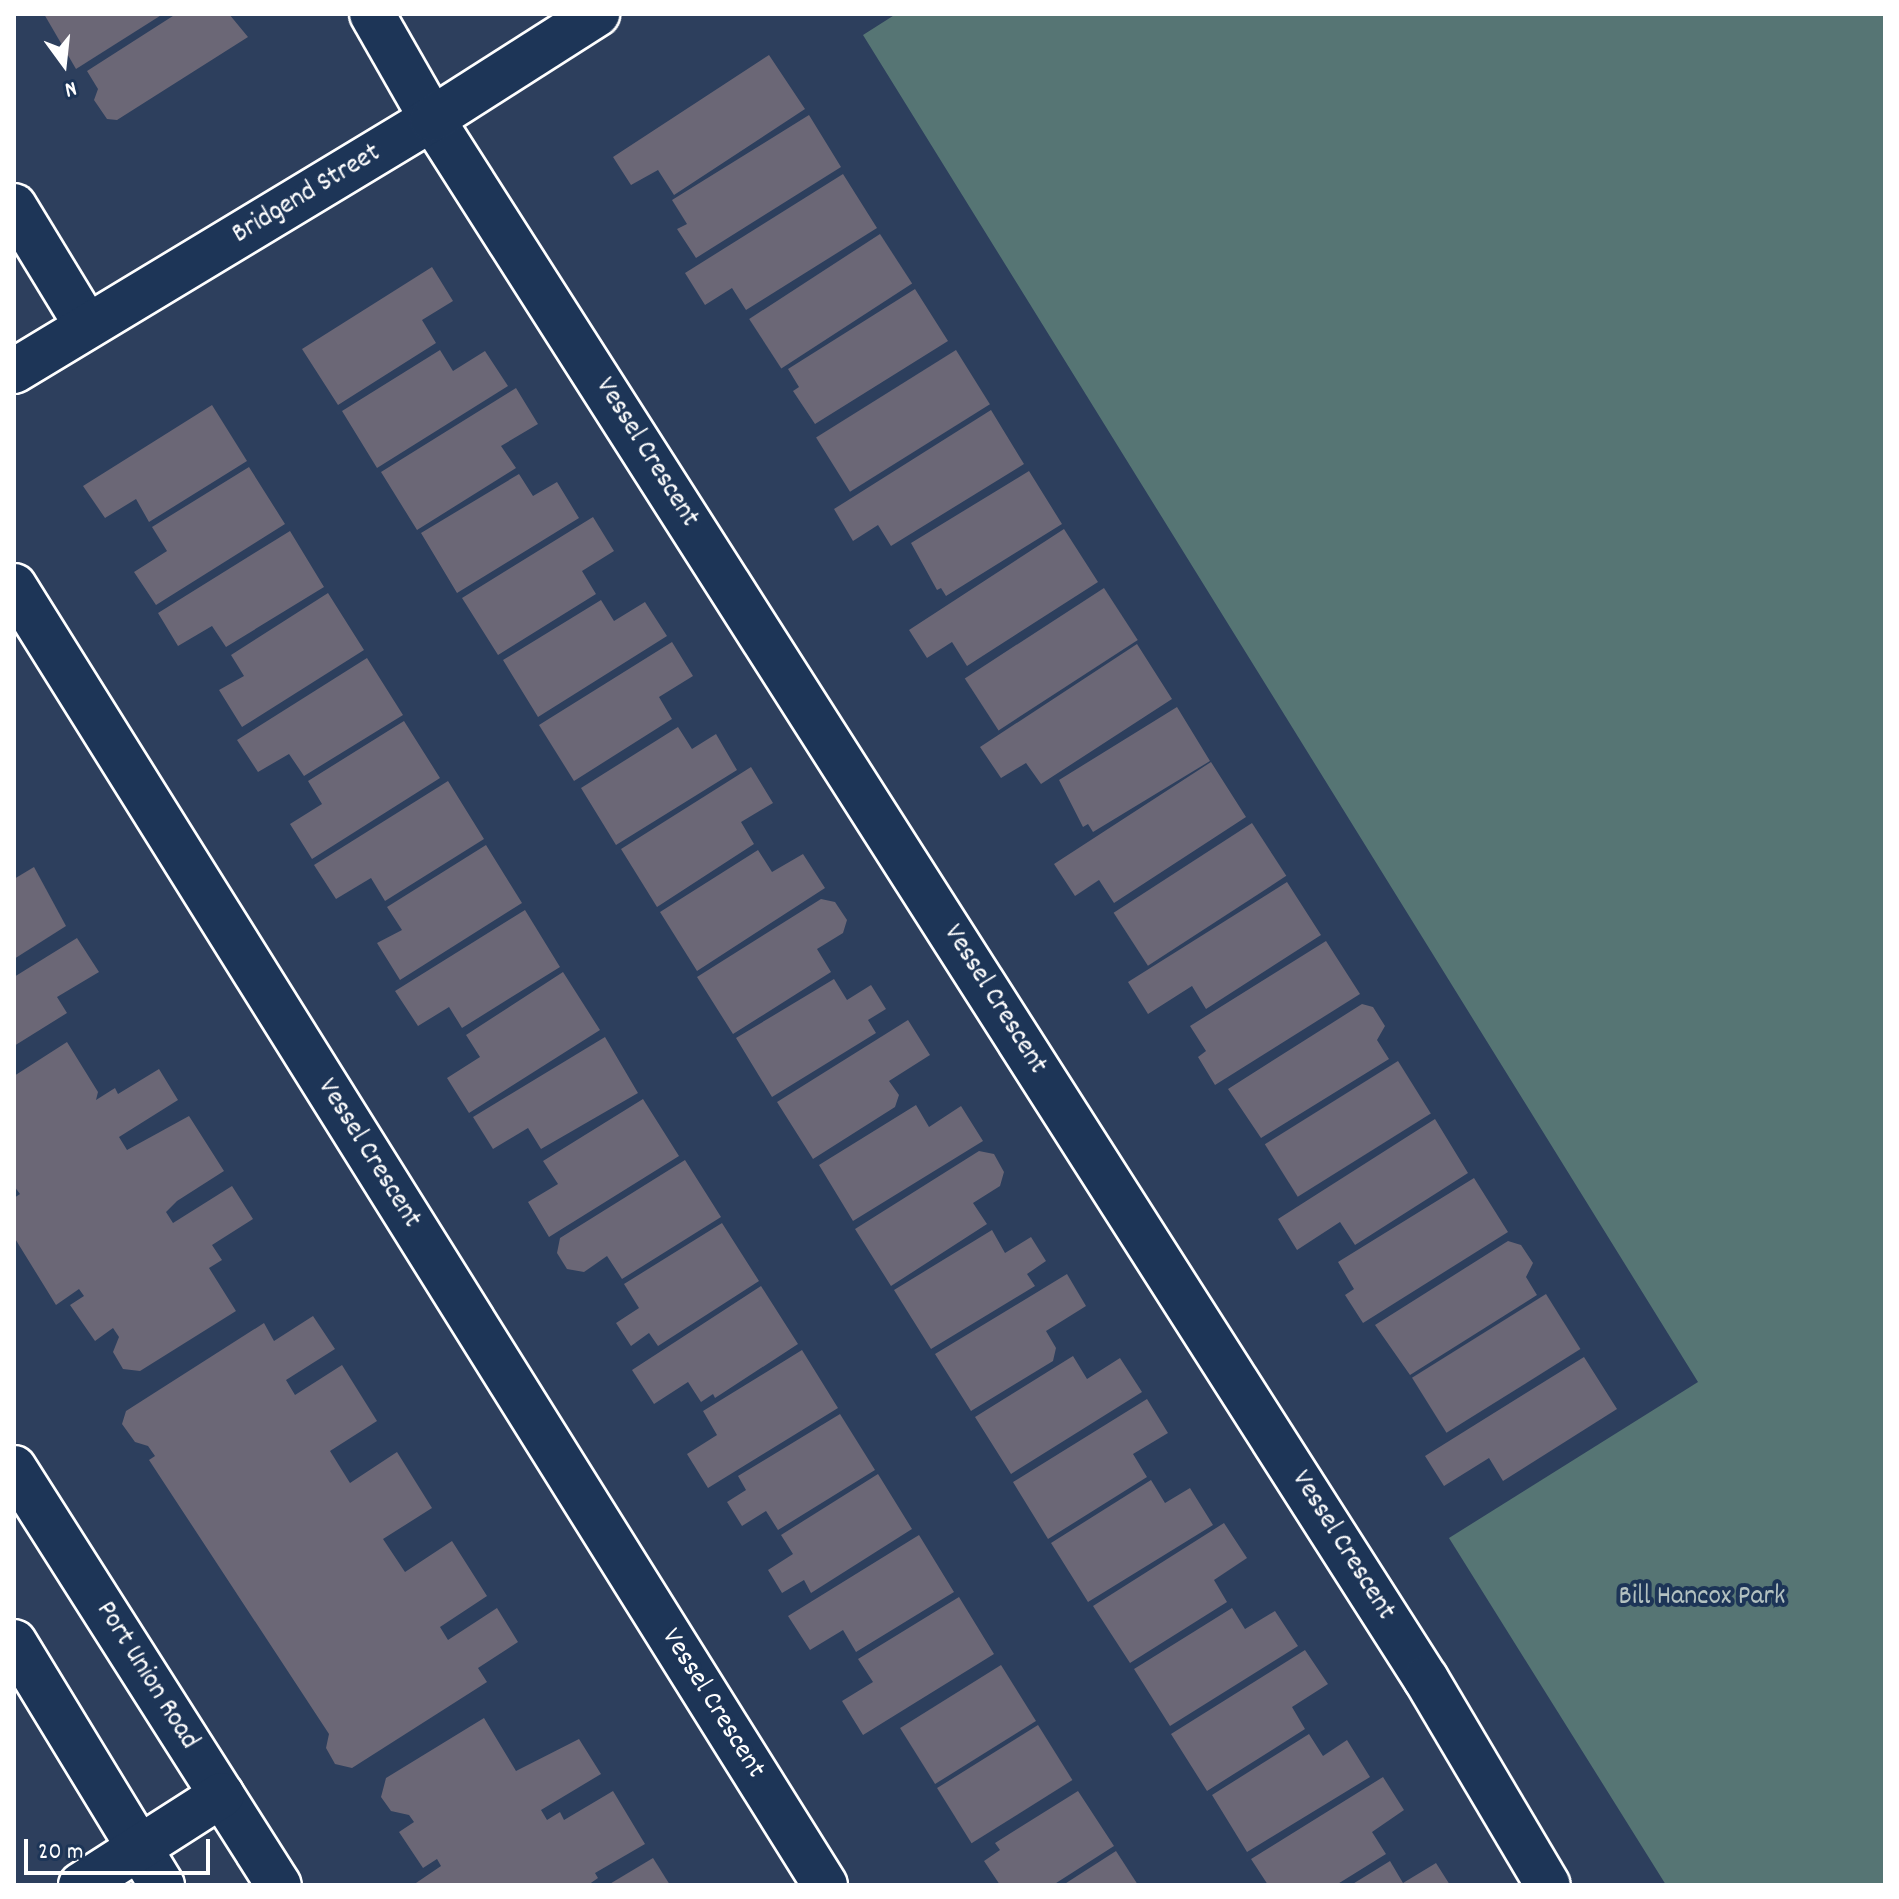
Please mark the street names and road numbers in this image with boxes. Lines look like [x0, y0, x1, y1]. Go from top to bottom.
street label: Bridgend Street [227, 138, 387, 252]
street label: Vessel Crescent [587, 372, 705, 534]
street label: Vessel Crescent [935, 919, 1053, 1081]
street label: Vessel Crescent [309, 1073, 427, 1235]
street label: Vessel Crescent [1283, 1465, 1401, 1627]
street label: Port Union Road [87, 1596, 205, 1756]
street label: Vessel Crescent [653, 1623, 771, 1785]

